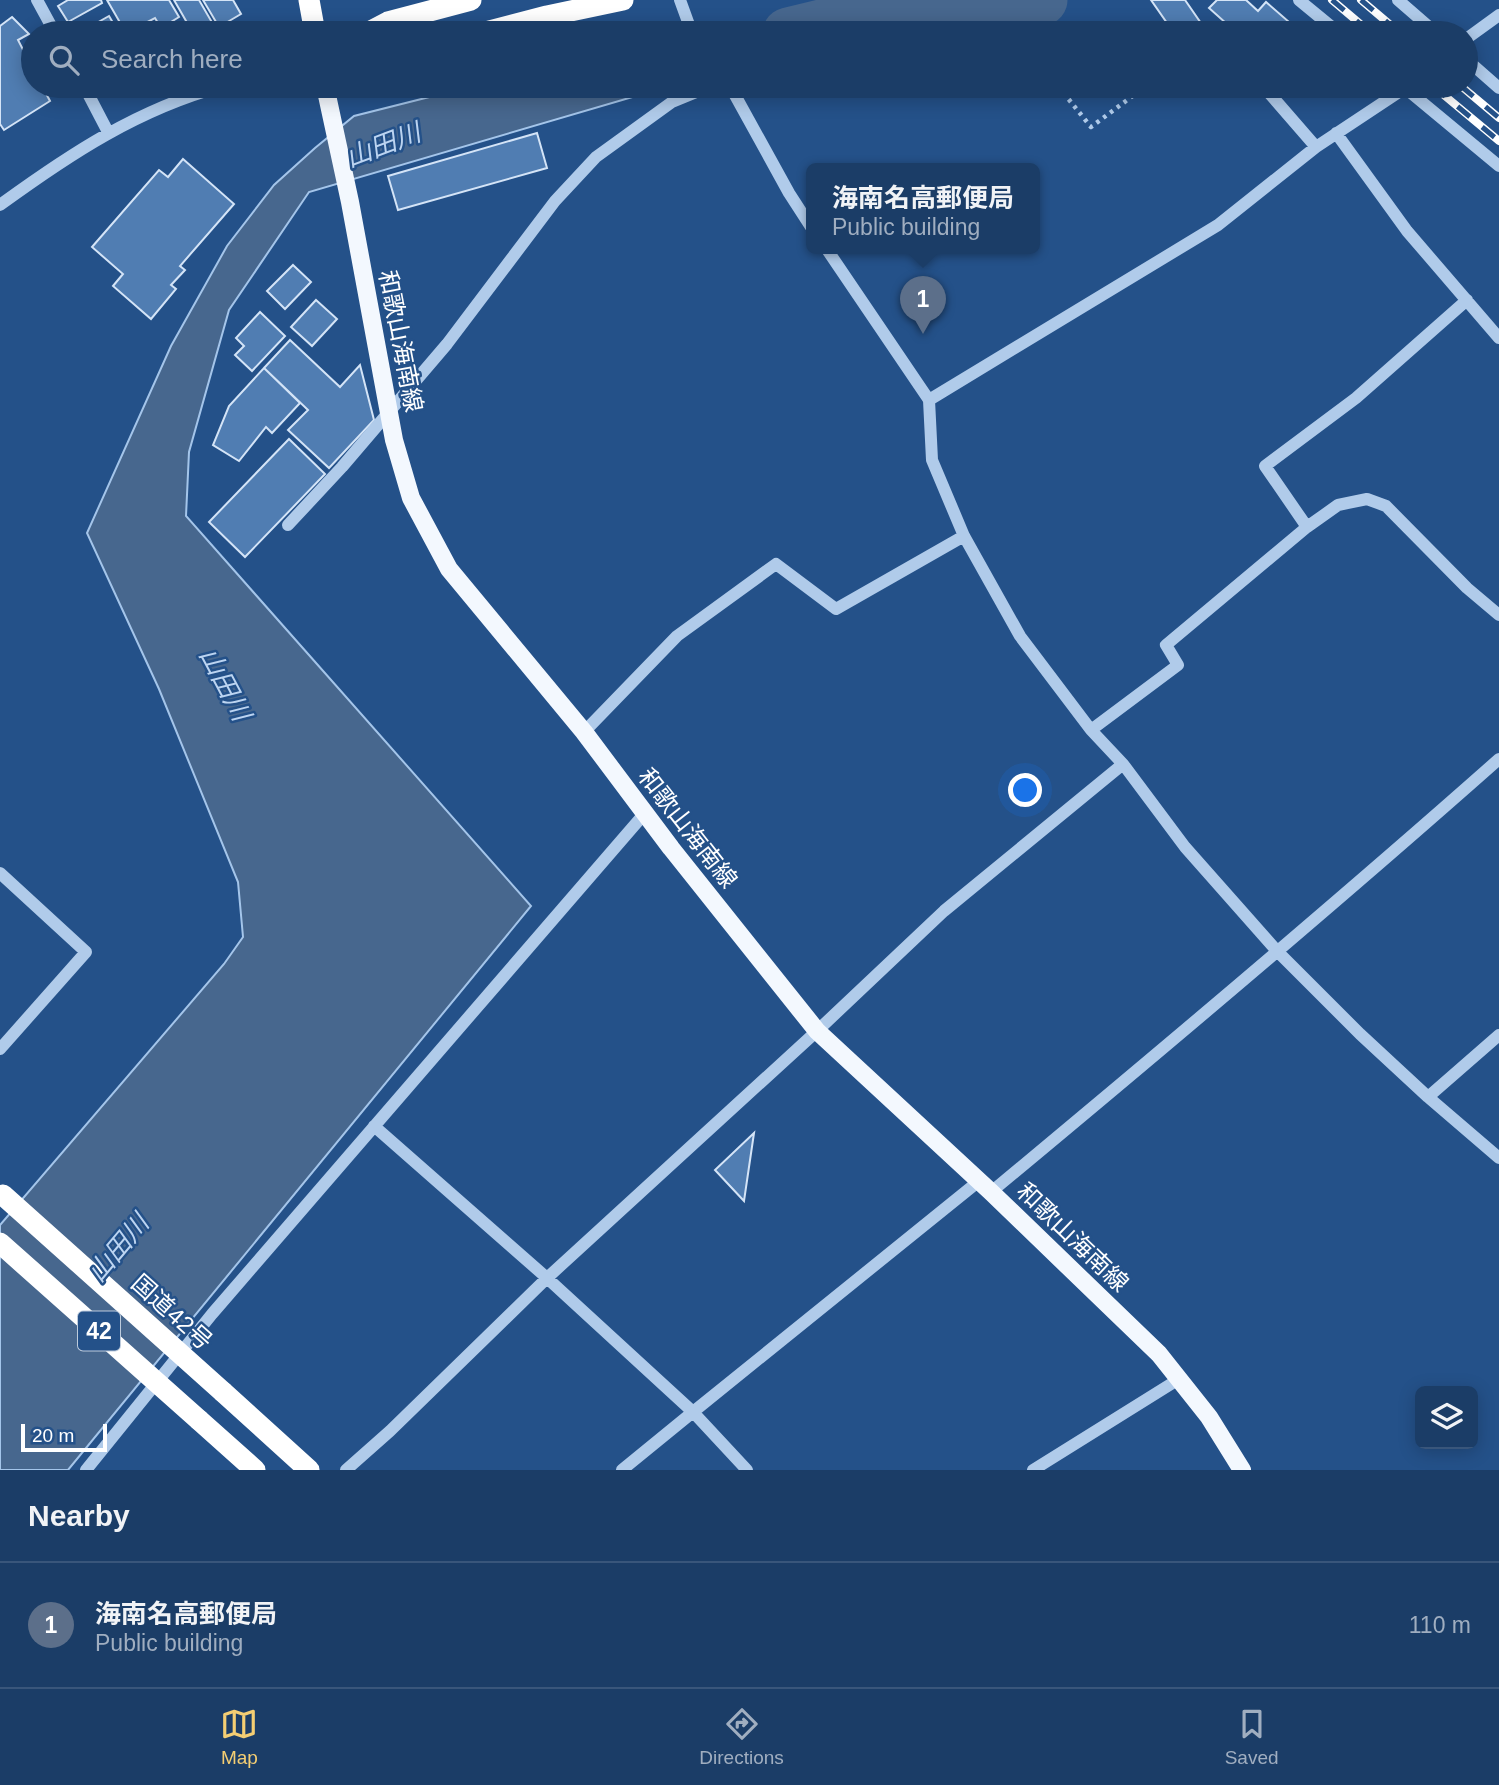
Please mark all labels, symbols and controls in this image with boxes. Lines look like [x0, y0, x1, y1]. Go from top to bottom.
search box [21, 21, 1478, 98]
icon: search [45, 41, 83, 79]
text: Search here [101, 44, 243, 74]
water label: 山田川 [341, 116, 428, 173]
popup [806, 163, 1040, 254]
text: 海南名高郵便局 [832, 183, 1014, 213]
text: Public building [832, 214, 980, 240]
street label: 和歌山海南線 [374, 268, 428, 414]
pin: 1 [900, 276, 946, 334]
water label: 山田川 [193, 643, 258, 728]
street label: 和歌山海南線 [633, 763, 743, 893]
your location [1008, 773, 1042, 807]
street label: 和歌山海南線 [1012, 1177, 1134, 1297]
water label: 山田川 [81, 1206, 156, 1288]
street label: 国道42号 [126, 1269, 218, 1355]
road number: 42 [78, 1312, 120, 1350]
map controls [1415, 1386, 1478, 1449]
button: layers [1415, 1386, 1478, 1449]
scale bar [21, 1421, 107, 1453]
text: 20 m [32, 1425, 74, 1446]
text: Nearby [28, 1499, 130, 1532]
text: 海南名高郵便局 [95, 1599, 277, 1629]
text: 1 [45, 1612, 57, 1638]
text: 110 m [1409, 1612, 1471, 1638]
text: Public building [95, 1630, 243, 1656]
tab: Map [220, 1705, 258, 1769]
tab: Directions [699, 1705, 784, 1769]
tab: Saved [1225, 1705, 1279, 1769]

